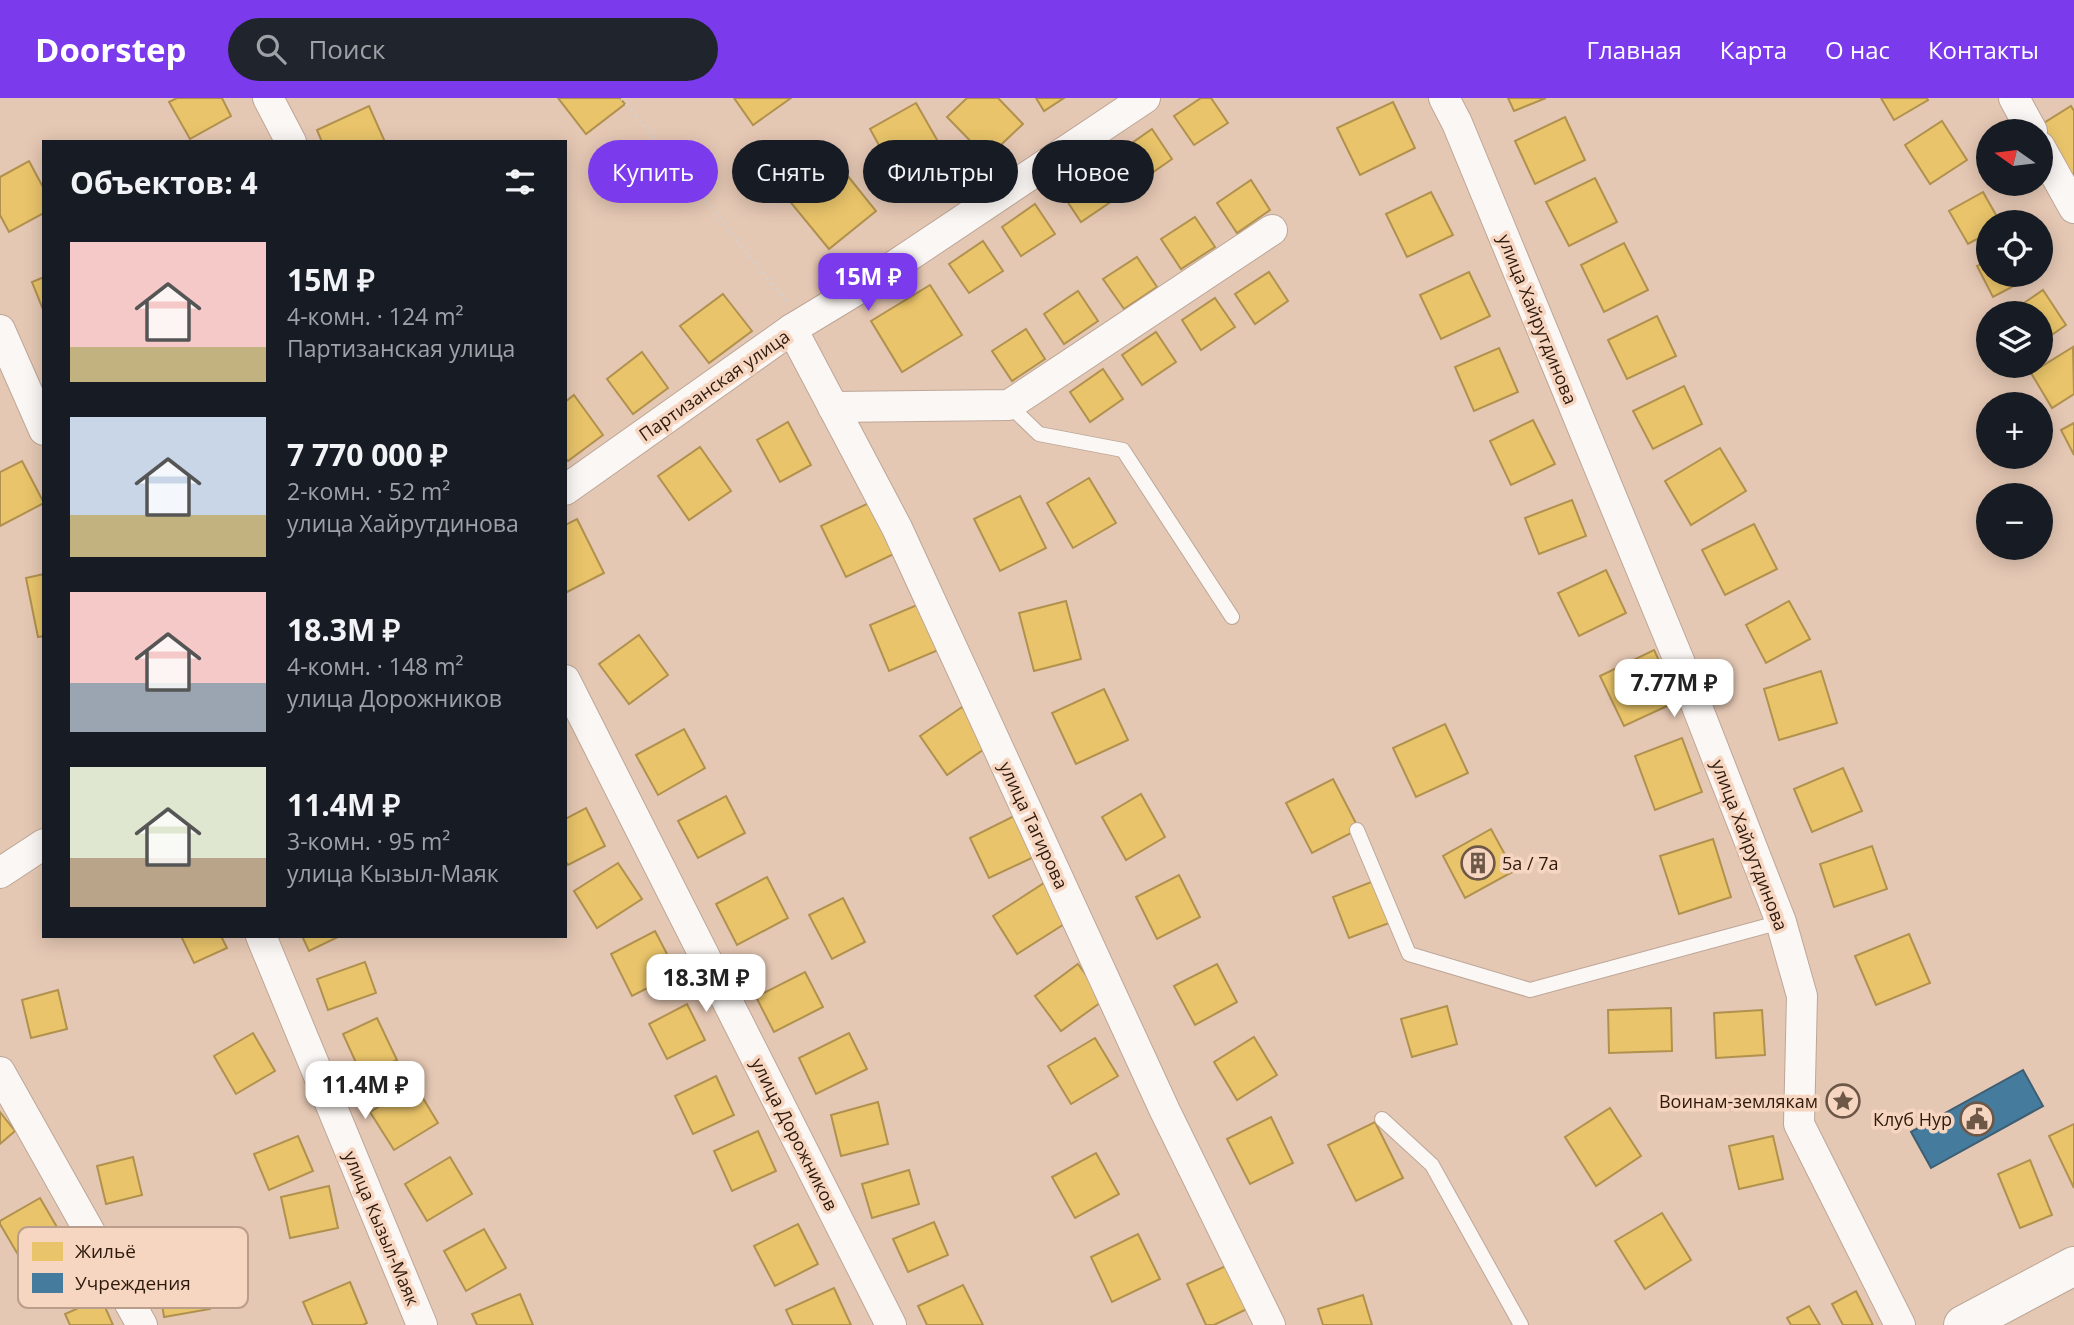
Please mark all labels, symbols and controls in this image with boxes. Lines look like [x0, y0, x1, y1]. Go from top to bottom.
search box [228, 18, 718, 81]
text: Doorstep [35, 27, 186, 72]
icon: search [252, 30, 290, 68]
text: Поиск [308, 31, 385, 67]
text: Главная [1587, 33, 1682, 66]
text: Карта [1720, 33, 1787, 66]
text: О нас [1825, 33, 1890, 66]
text: Контакты [1928, 33, 2039, 66]
north arrow [1976, 119, 2053, 196]
map controls [1976, 119, 2053, 560]
chip: Купить [588, 140, 718, 203]
chip: Снять [732, 140, 849, 203]
chip: Фильтры [863, 140, 1018, 203]
chip: Новое [1032, 140, 1154, 203]
text: Объектов: 4 [70, 162, 258, 203]
icon: filters [501, 163, 539, 201]
button: locate [1976, 210, 2053, 287]
street label: улица Хайрутдинова [1493, 230, 1583, 408]
pin: 15M ₽ [819, 254, 917, 313]
text: 15M ₽ [287, 259, 375, 300]
text: 15M ₽ [834, 260, 902, 292]
icon: home [126, 270, 210, 354]
text: 4-комн. · 124 m² [287, 300, 463, 332]
button: layers [1976, 301, 2053, 378]
street label: Партизанская улица [634, 324, 794, 446]
text: Партизанская улица [287, 332, 515, 364]
button: + [1976, 392, 2053, 469]
text: 7 770 000 ₽ [287, 434, 448, 475]
icon: home [126, 445, 210, 529]
text: 2-комн. · 52 m² [287, 475, 450, 507]
button: − [1976, 483, 2053, 560]
text: улица Хайрутдинова [287, 507, 519, 539]
text: 18.3M ₽ [287, 609, 401, 650]
icon: home [126, 620, 210, 704]
text: 4-комн. · 148 m² [287, 650, 463, 682]
pin: 7.77M ₽ [1609, 660, 1739, 719]
text: 7.77M ₽ [1630, 666, 1718, 698]
text: улица Дорожников [287, 682, 502, 714]
street label: улица Хайрутдинова [1706, 756, 1794, 934]
street label: улица Тагирова [994, 757, 1074, 893]
text: 11.4M ₽ [287, 784, 401, 825]
icon: home [126, 795, 210, 879]
text: 3-комн. · 95 m² [287, 825, 450, 857]
building icon: 5а / 7а [1459, 844, 1497, 882]
place label: 5а / 7а [1502, 851, 1559, 875]
text: улица Кызыл-Маяк [287, 857, 499, 889]
pin: 18.3M ₽ [641, 954, 771, 1014]
text: 18.3M ₽ [662, 961, 750, 993]
street label: улица Дорожников [746, 1054, 844, 1214]
pin: 11.4M ₽ [300, 1062, 430, 1121]
text: 11.4M ₽ [321, 1068, 409, 1100]
place icon: Воинам-землякам [1824, 1082, 1862, 1120]
place label: Воинам-землякам [1659, 1089, 1818, 1113]
public building icon: Клуб Нур [1958, 1100, 1996, 1138]
place label: Клуб Нур [1873, 1107, 1952, 1131]
street label: улица Кызыл-Маяк [339, 1147, 426, 1310]
legend [18, 1227, 248, 1308]
text: Жильё [75, 1238, 136, 1264]
text: Учреждения [75, 1270, 191, 1296]

